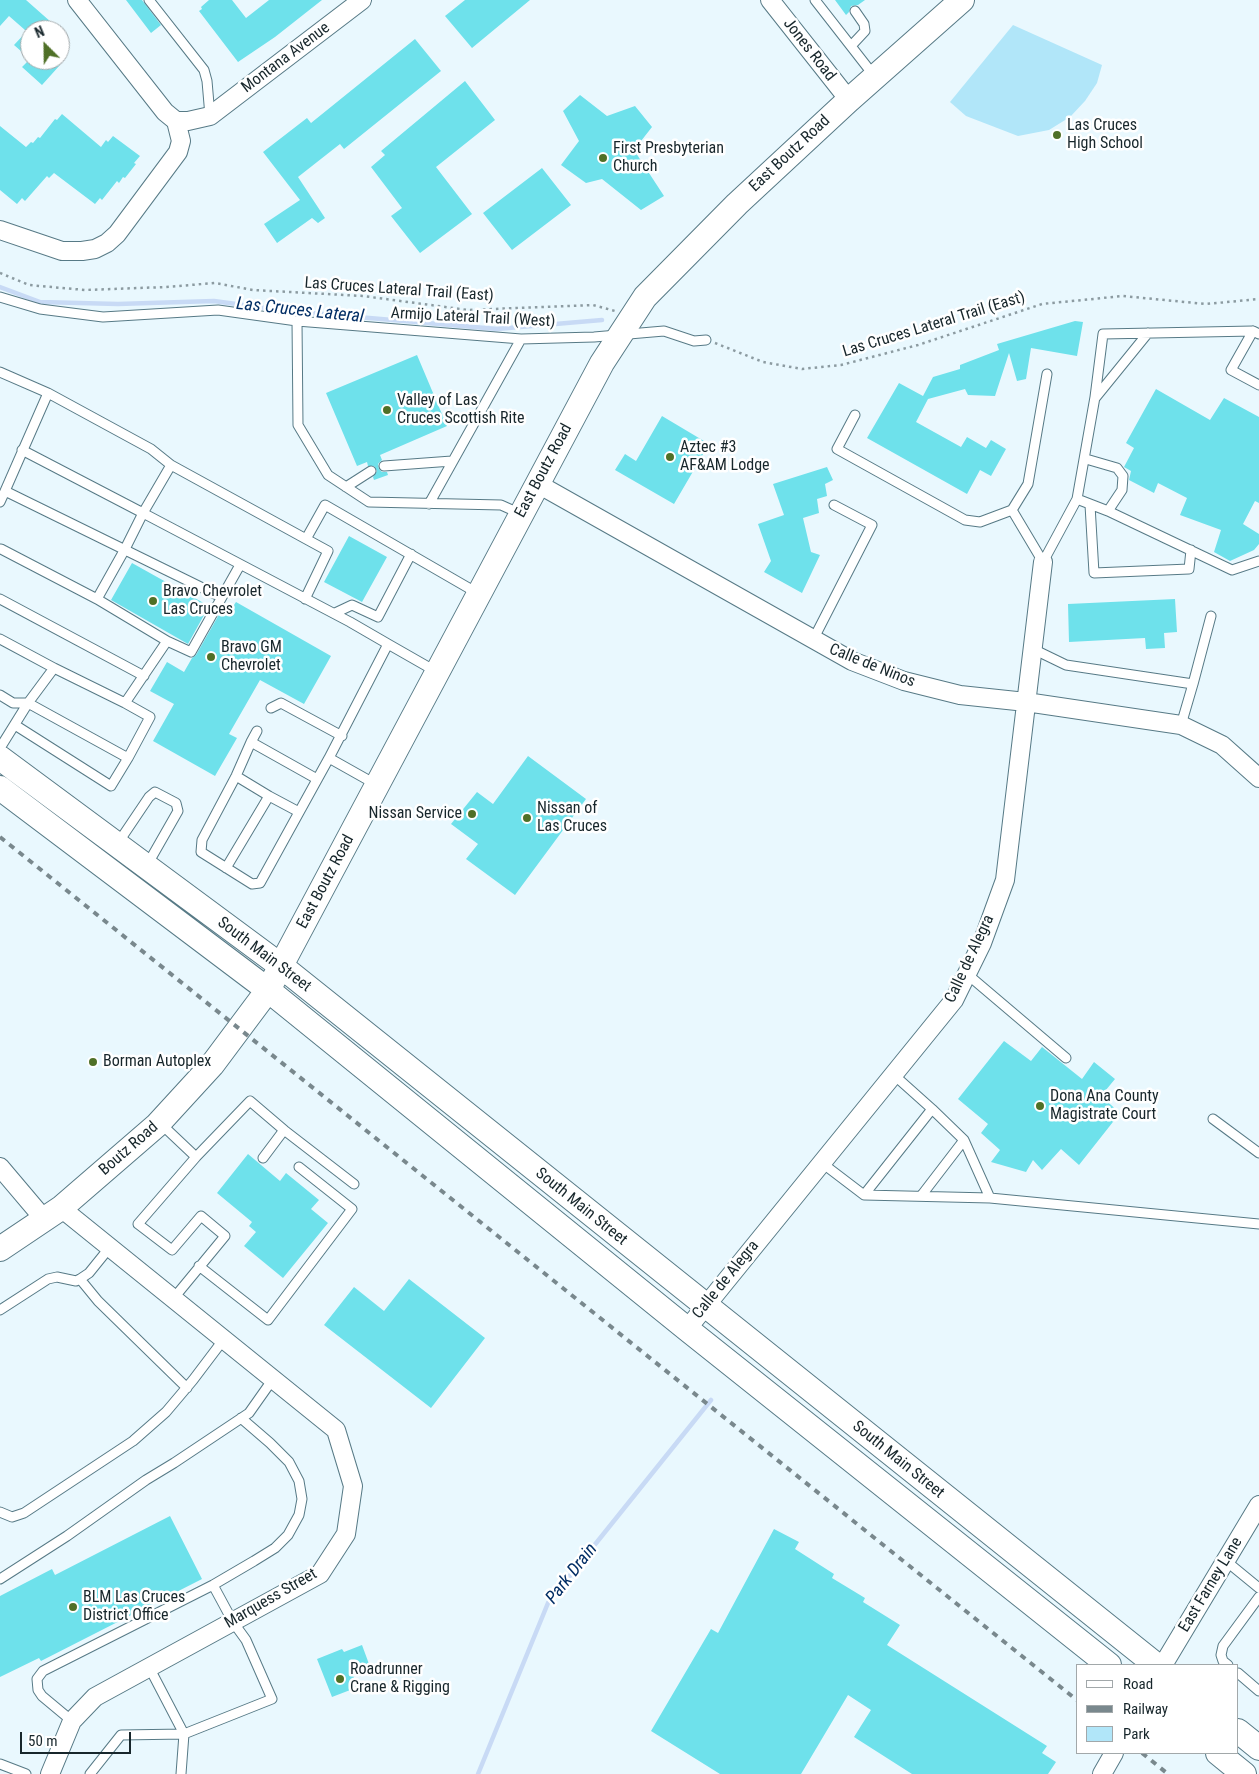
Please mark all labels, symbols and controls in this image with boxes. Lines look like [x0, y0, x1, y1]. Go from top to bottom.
street label: Jones Road [779, 15, 839, 85]
street label: Montana Avenue [238, 19, 334, 97]
north arrow [20, 20, 70, 70]
text: N [32, 23, 47, 41]
street label: East Boutz Road [746, 112, 834, 196]
place label: Las Cruces High School [1067, 116, 1143, 154]
marker: Las Cruces High School [1051, 129, 1063, 141]
place label: First Presbyterian Church [613, 139, 724, 177]
marker: First Presbyterian Church [597, 152, 609, 164]
street label: Las Cruces Lateral Trail (East) [304, 274, 494, 306]
street label: Las Cruces Lateral Trail (East) [841, 288, 1027, 362]
water label: Las Cruces Lateral [235, 294, 365, 328]
street label: Armijo Lateral Trail (West) [390, 304, 556, 332]
place label: Valley of Las Cruces Scottish Rite [397, 391, 524, 429]
marker: Valley of Las Cruces Scottish Rite [381, 404, 393, 416]
street label: East Boutz Road [511, 421, 577, 521]
place label: Aztec #3 AF&AM Lodge [680, 438, 770, 476]
marker: Aztec #3 AF&AM Lodge [664, 451, 676, 463]
place label: Bravo Chevrolet Las Cruces [163, 582, 262, 620]
marker: Bravo Chevrolet Las Cruces [147, 595, 159, 607]
place label: Bravo GM Chevrolet [221, 638, 282, 676]
street label: Calle de Ninos [826, 640, 918, 692]
marker: Bravo GM Chevrolet [205, 651, 217, 663]
place label: Nissan of Las Cruces [537, 799, 607, 837]
place label: Nissan Service [369, 804, 462, 824]
marker: Nissan Service [466, 808, 478, 820]
marker: Nissan of Las Cruces [521, 812, 533, 824]
street label: East Boutz Road [293, 832, 359, 932]
street label: Calle de Alegra [941, 912, 999, 1006]
street label: South Main Street [213, 913, 315, 997]
place label: Borman Autoplex [103, 1052, 211, 1072]
marker: Borman Autoplex [87, 1056, 99, 1068]
place label: Dona Ana County Magistrate Court [1050, 1087, 1159, 1125]
marker: Dona Ana County Magistrate Court [1034, 1100, 1046, 1112]
street label: Boutz Road [96, 1118, 162, 1180]
street label: South Main Street [531, 1164, 631, 1250]
street label: Calle de Alegra [689, 1237, 763, 1323]
street label: South Main Street [848, 1417, 948, 1503]
street label: East Farney Lane [1175, 1534, 1247, 1636]
water label: Park Drain [542, 1539, 602, 1609]
street label: Marquess Street [221, 1565, 321, 1633]
place label: BLM Las Cruces District Office [83, 1588, 185, 1626]
marker: BLM Las Cruces District Office [67, 1601, 79, 1613]
place label: Roadrunner Crane & Rigging [350, 1660, 450, 1698]
legend [1076, 1664, 1239, 1754]
marker: Roadrunner Crane & Rigging [334, 1673, 346, 1685]
text: Road [1123, 1675, 1153, 1693]
text: Railway [1123, 1700, 1168, 1718]
scale bar [22, 1722, 134, 1754]
text: Park [1123, 1725, 1150, 1743]
text: 50 m [28, 1732, 58, 1750]

